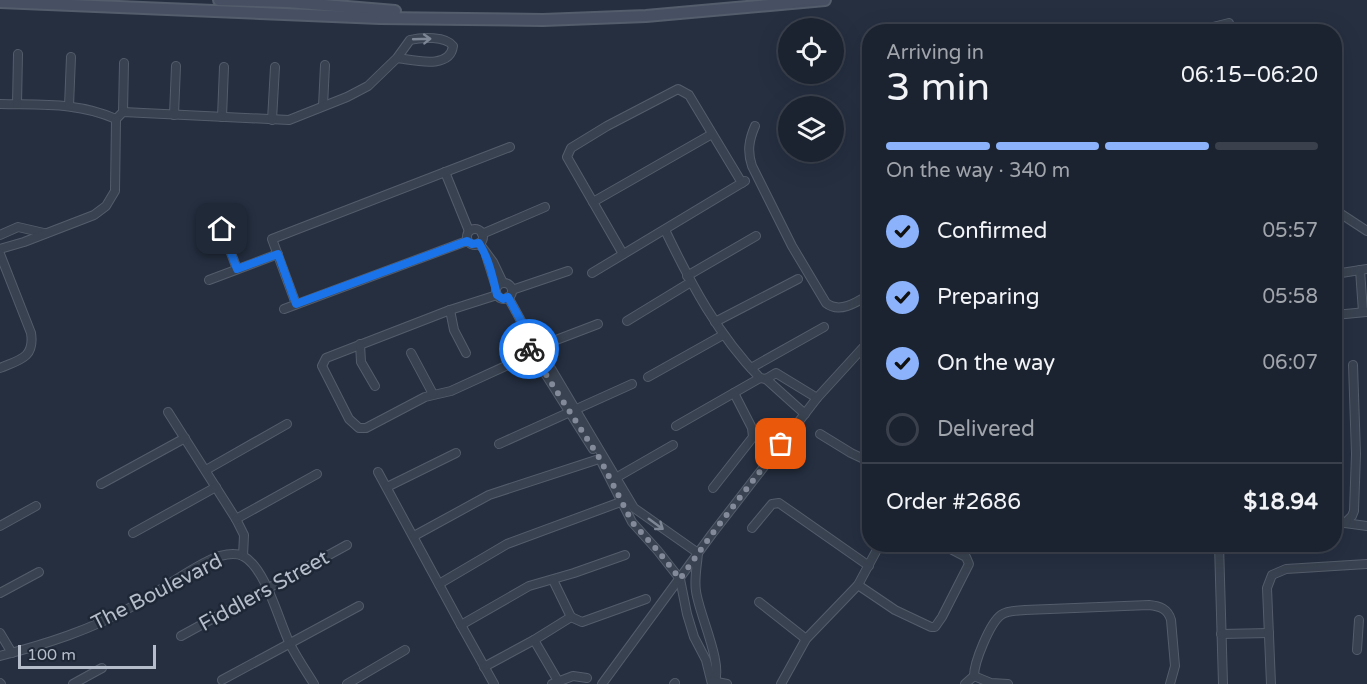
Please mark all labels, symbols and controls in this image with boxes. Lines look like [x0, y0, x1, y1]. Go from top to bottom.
map controls [778, 18, 844, 162]
button: locate [778, 18, 844, 84]
one-way arrow [411, 34, 431, 45]
text: Arriving in [886, 41, 984, 65]
text: 06:15–06:20 [1181, 62, 1318, 88]
text: 3 min [886, 64, 990, 111]
button: layers [778, 96, 844, 162]
text: On the way · 340 m [886, 159, 1070, 183]
pin [196, 203, 247, 254]
icon: home [205, 212, 238, 245]
icon: check [886, 215, 919, 248]
text: Confirmed [937, 218, 1047, 244]
text: 05:57 [1263, 219, 1318, 243]
icon: check [886, 281, 919, 314]
text: Preparing [937, 284, 1040, 310]
text: 05:58 [1263, 285, 1318, 309]
courier [499, 319, 559, 379]
icon: bike [513, 333, 546, 366]
icon: check [886, 347, 919, 380]
text: On the way [937, 350, 1055, 376]
text: 06:07 [1263, 351, 1318, 375]
text: Delivered [937, 416, 1035, 442]
pin [755, 418, 806, 469]
icon: bag [764, 427, 797, 460]
text: Order #2686 [886, 489, 1021, 515]
text: $18.94 [1243, 489, 1318, 515]
one-way arrow [648, 518, 664, 531]
street label: Fiddlers Street [195, 545, 333, 637]
street label: The Boulevard [87, 548, 227, 636]
scale bar [18, 642, 156, 670]
text: 100 m [27, 645, 76, 665]

